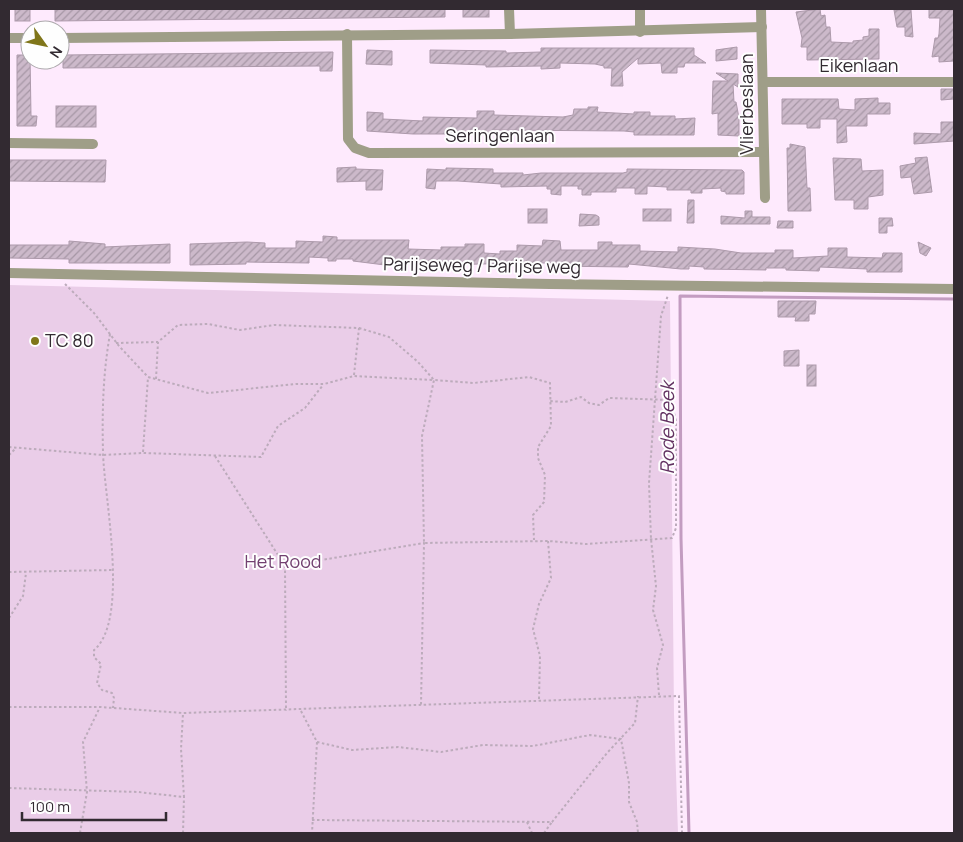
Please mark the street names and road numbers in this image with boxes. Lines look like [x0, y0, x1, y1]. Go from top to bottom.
street label: Vlierbeslaan [734, 53, 758, 155]
street label: Eikenlaan [819, 53, 899, 77]
street label: Seringenlaan [445, 123, 555, 147]
street label: Parijseweg / Parijse weg [383, 251, 581, 279]

